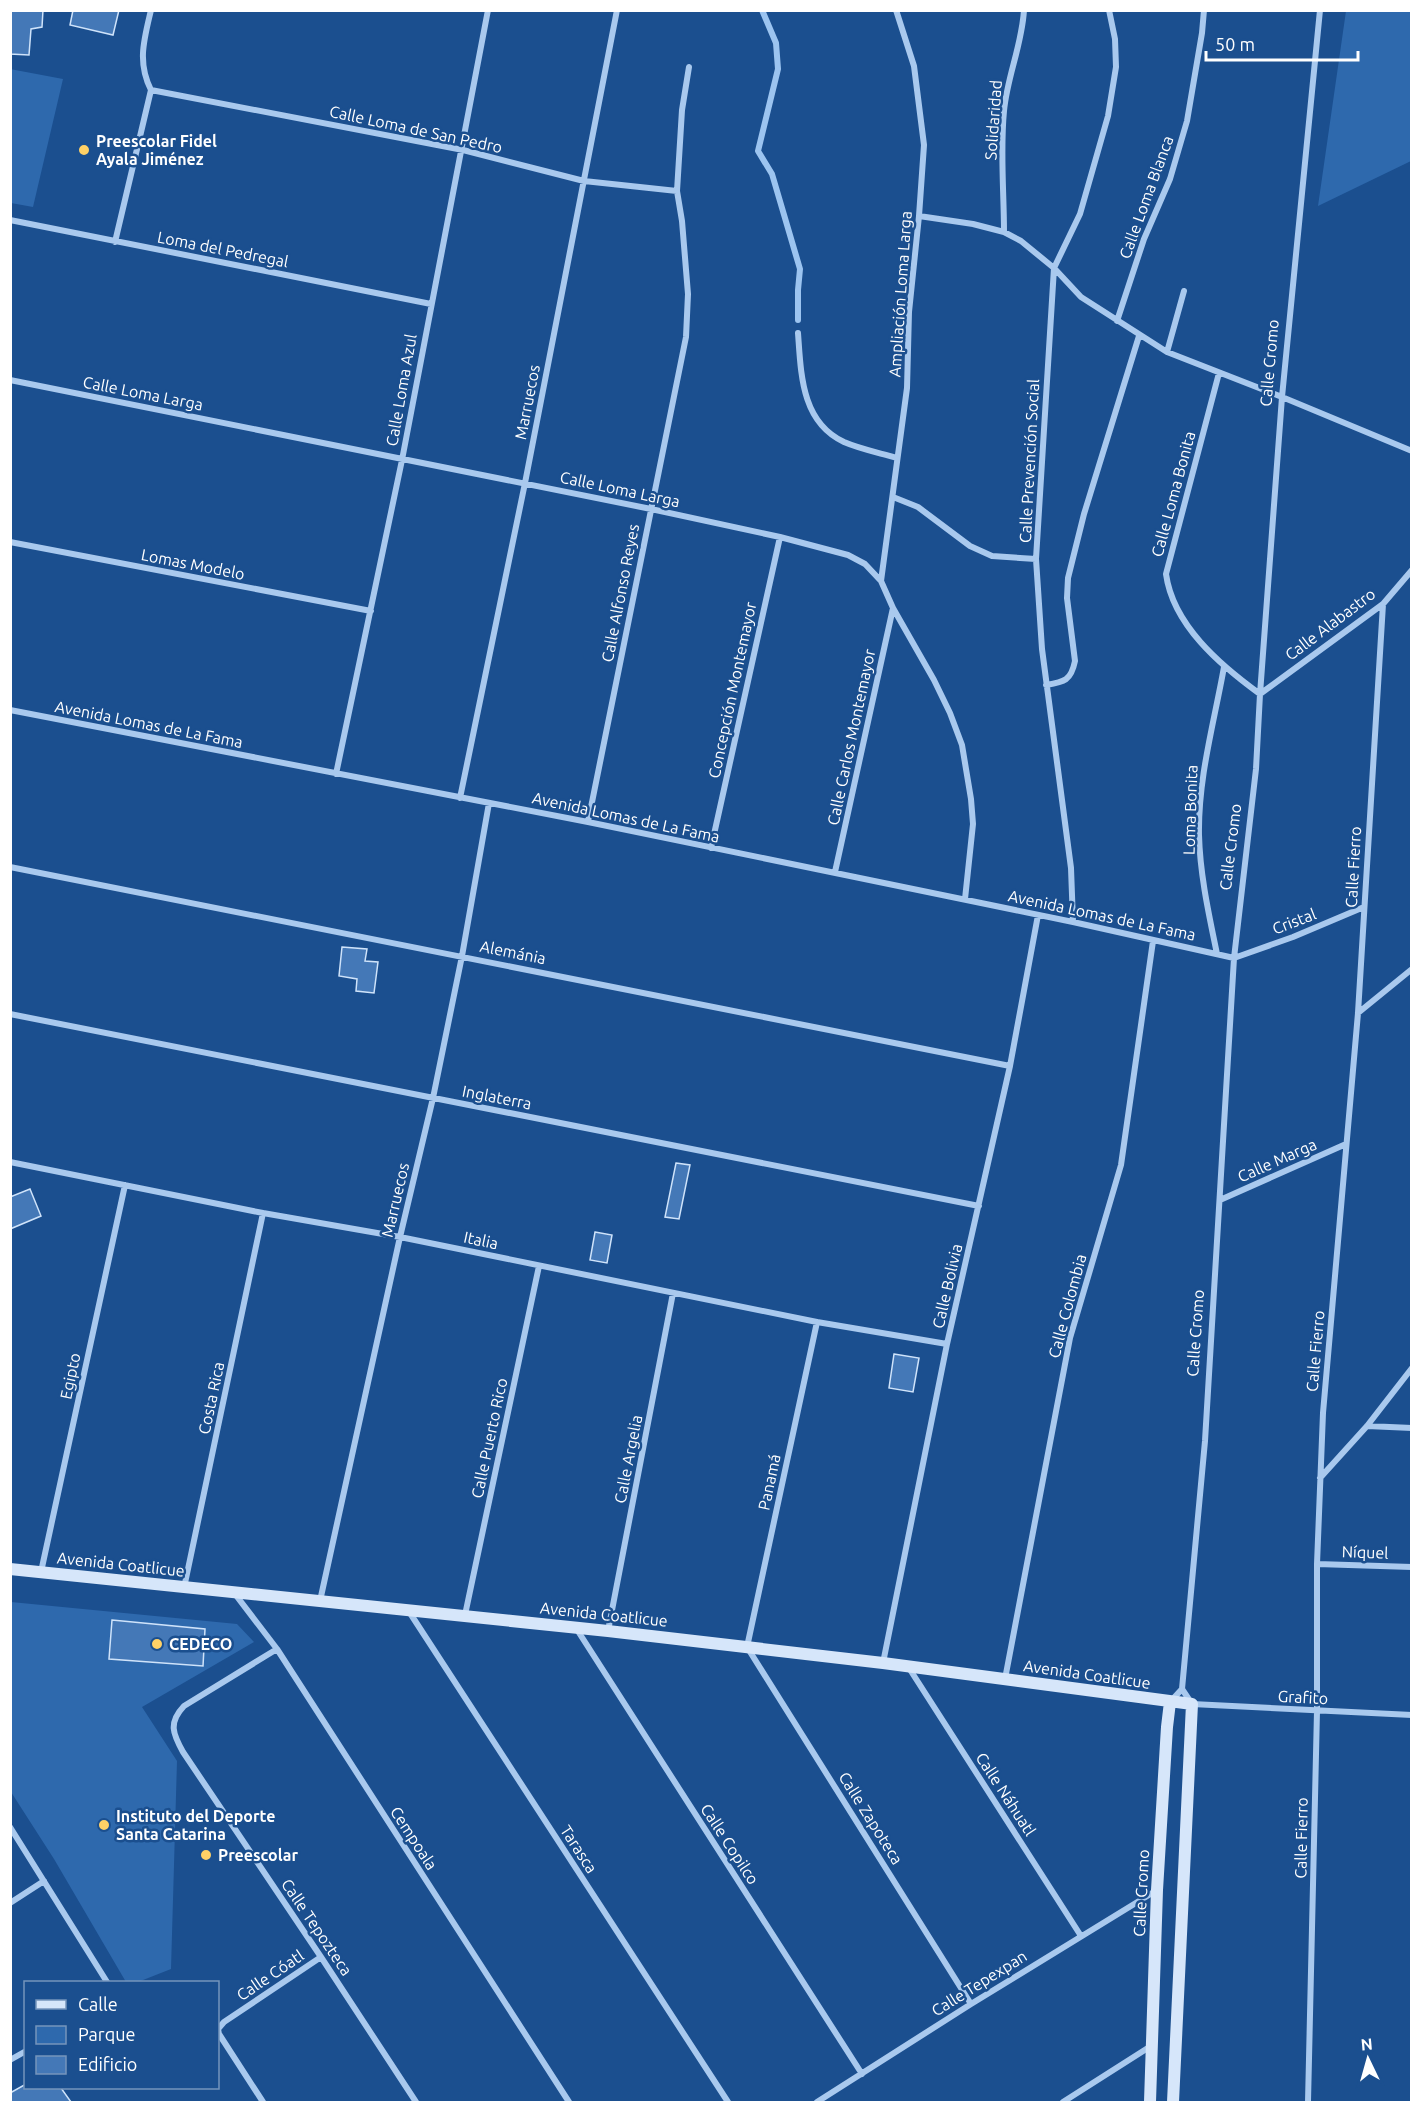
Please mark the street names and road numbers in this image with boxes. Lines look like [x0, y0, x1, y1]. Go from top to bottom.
street label: Solidaridad [981, 79, 1005, 161]
street label: Calle Loma de San Pedro [328, 102, 504, 156]
street label: Calle Loma Blanca [1115, 133, 1177, 261]
street label: Ampliación Loma Larga [885, 210, 915, 378]
street label: Loma del Pedregal [156, 227, 290, 271]
street label: Calle Cromo [1256, 319, 1282, 407]
street label: Calle Loma Azul [382, 333, 420, 447]
street label: Marruecos [511, 363, 543, 441]
street label: Calle Loma Larga [81, 373, 205, 413]
street label: Calle Prevención Social [1016, 379, 1042, 543]
street label: Calle Loma Bonita [1148, 429, 1198, 559]
street label: Calle Loma Larga [558, 468, 682, 510]
street label: Calle Alfonso Reyes [598, 522, 642, 664]
street label: Lomas Modelo [140, 545, 246, 583]
street label: Calle Alabastro [1281, 584, 1379, 664]
street label: Concepción Montemayor [704, 600, 760, 780]
street label: Calle Carlos Montemayor [824, 647, 878, 827]
street label: Avenida Lomas de La Fama [53, 697, 245, 751]
street label: Loma Bonita [1179, 765, 1201, 855]
street label: Avenida Lomas de La Fama [531, 788, 721, 846]
street label: Calle Cromo [1216, 803, 1244, 891]
street label: Calle Fierro [1342, 826, 1364, 908]
street label: Avenida Lomas de La Fama [1007, 886, 1197, 944]
street label: Cristal [1270, 904, 1318, 938]
street label: Alemánia [479, 937, 547, 967]
street label: Inglaterra [461, 1081, 533, 1113]
street label: Calle Marga [1235, 1135, 1319, 1185]
street label: Marruecos [378, 1161, 412, 1239]
street label: Italia [462, 1228, 500, 1252]
street label: Calle Bolivia [929, 1242, 965, 1330]
street label: Calle Colombia [1044, 1252, 1090, 1360]
street label: Calle Cromo [1183, 1289, 1207, 1377]
street label: Calle Fierro [1302, 1310, 1328, 1392]
street label: Egipto [56, 1351, 84, 1401]
street label: Costa Rica [195, 1360, 227, 1436]
street label: Calle Puerto Rico [467, 1376, 511, 1500]
street label: Calle Argelia [611, 1413, 645, 1505]
street label: Panamá [754, 1452, 784, 1512]
street label: Níquel [1341, 1542, 1389, 1562]
street label: Avenida Coatlicue [56, 1548, 186, 1580]
street label: Avenida Coatlicue [539, 1598, 669, 1630]
street label: Avenida Coatlicue [1022, 1656, 1152, 1692]
street label: Grafito [1277, 1687, 1329, 1707]
street label: Calle Náhuatl [972, 1749, 1040, 1839]
street label: Calle Zapoteca [835, 1768, 907, 1868]
street label: Calle Fierro [1291, 1797, 1311, 1879]
street label: Calle Copilco [697, 1800, 763, 1888]
street label: Cempoala [387, 1803, 441, 1873]
street label: Tarasca [557, 1822, 601, 1876]
street label: Calle Cromo [1130, 1849, 1152, 1937]
street label: Calle Tepozteca [278, 1875, 356, 1979]
street label: Calle Cóatl [233, 1946, 307, 2004]
street label: Calle Tepexpan [928, 1947, 1030, 2019]

